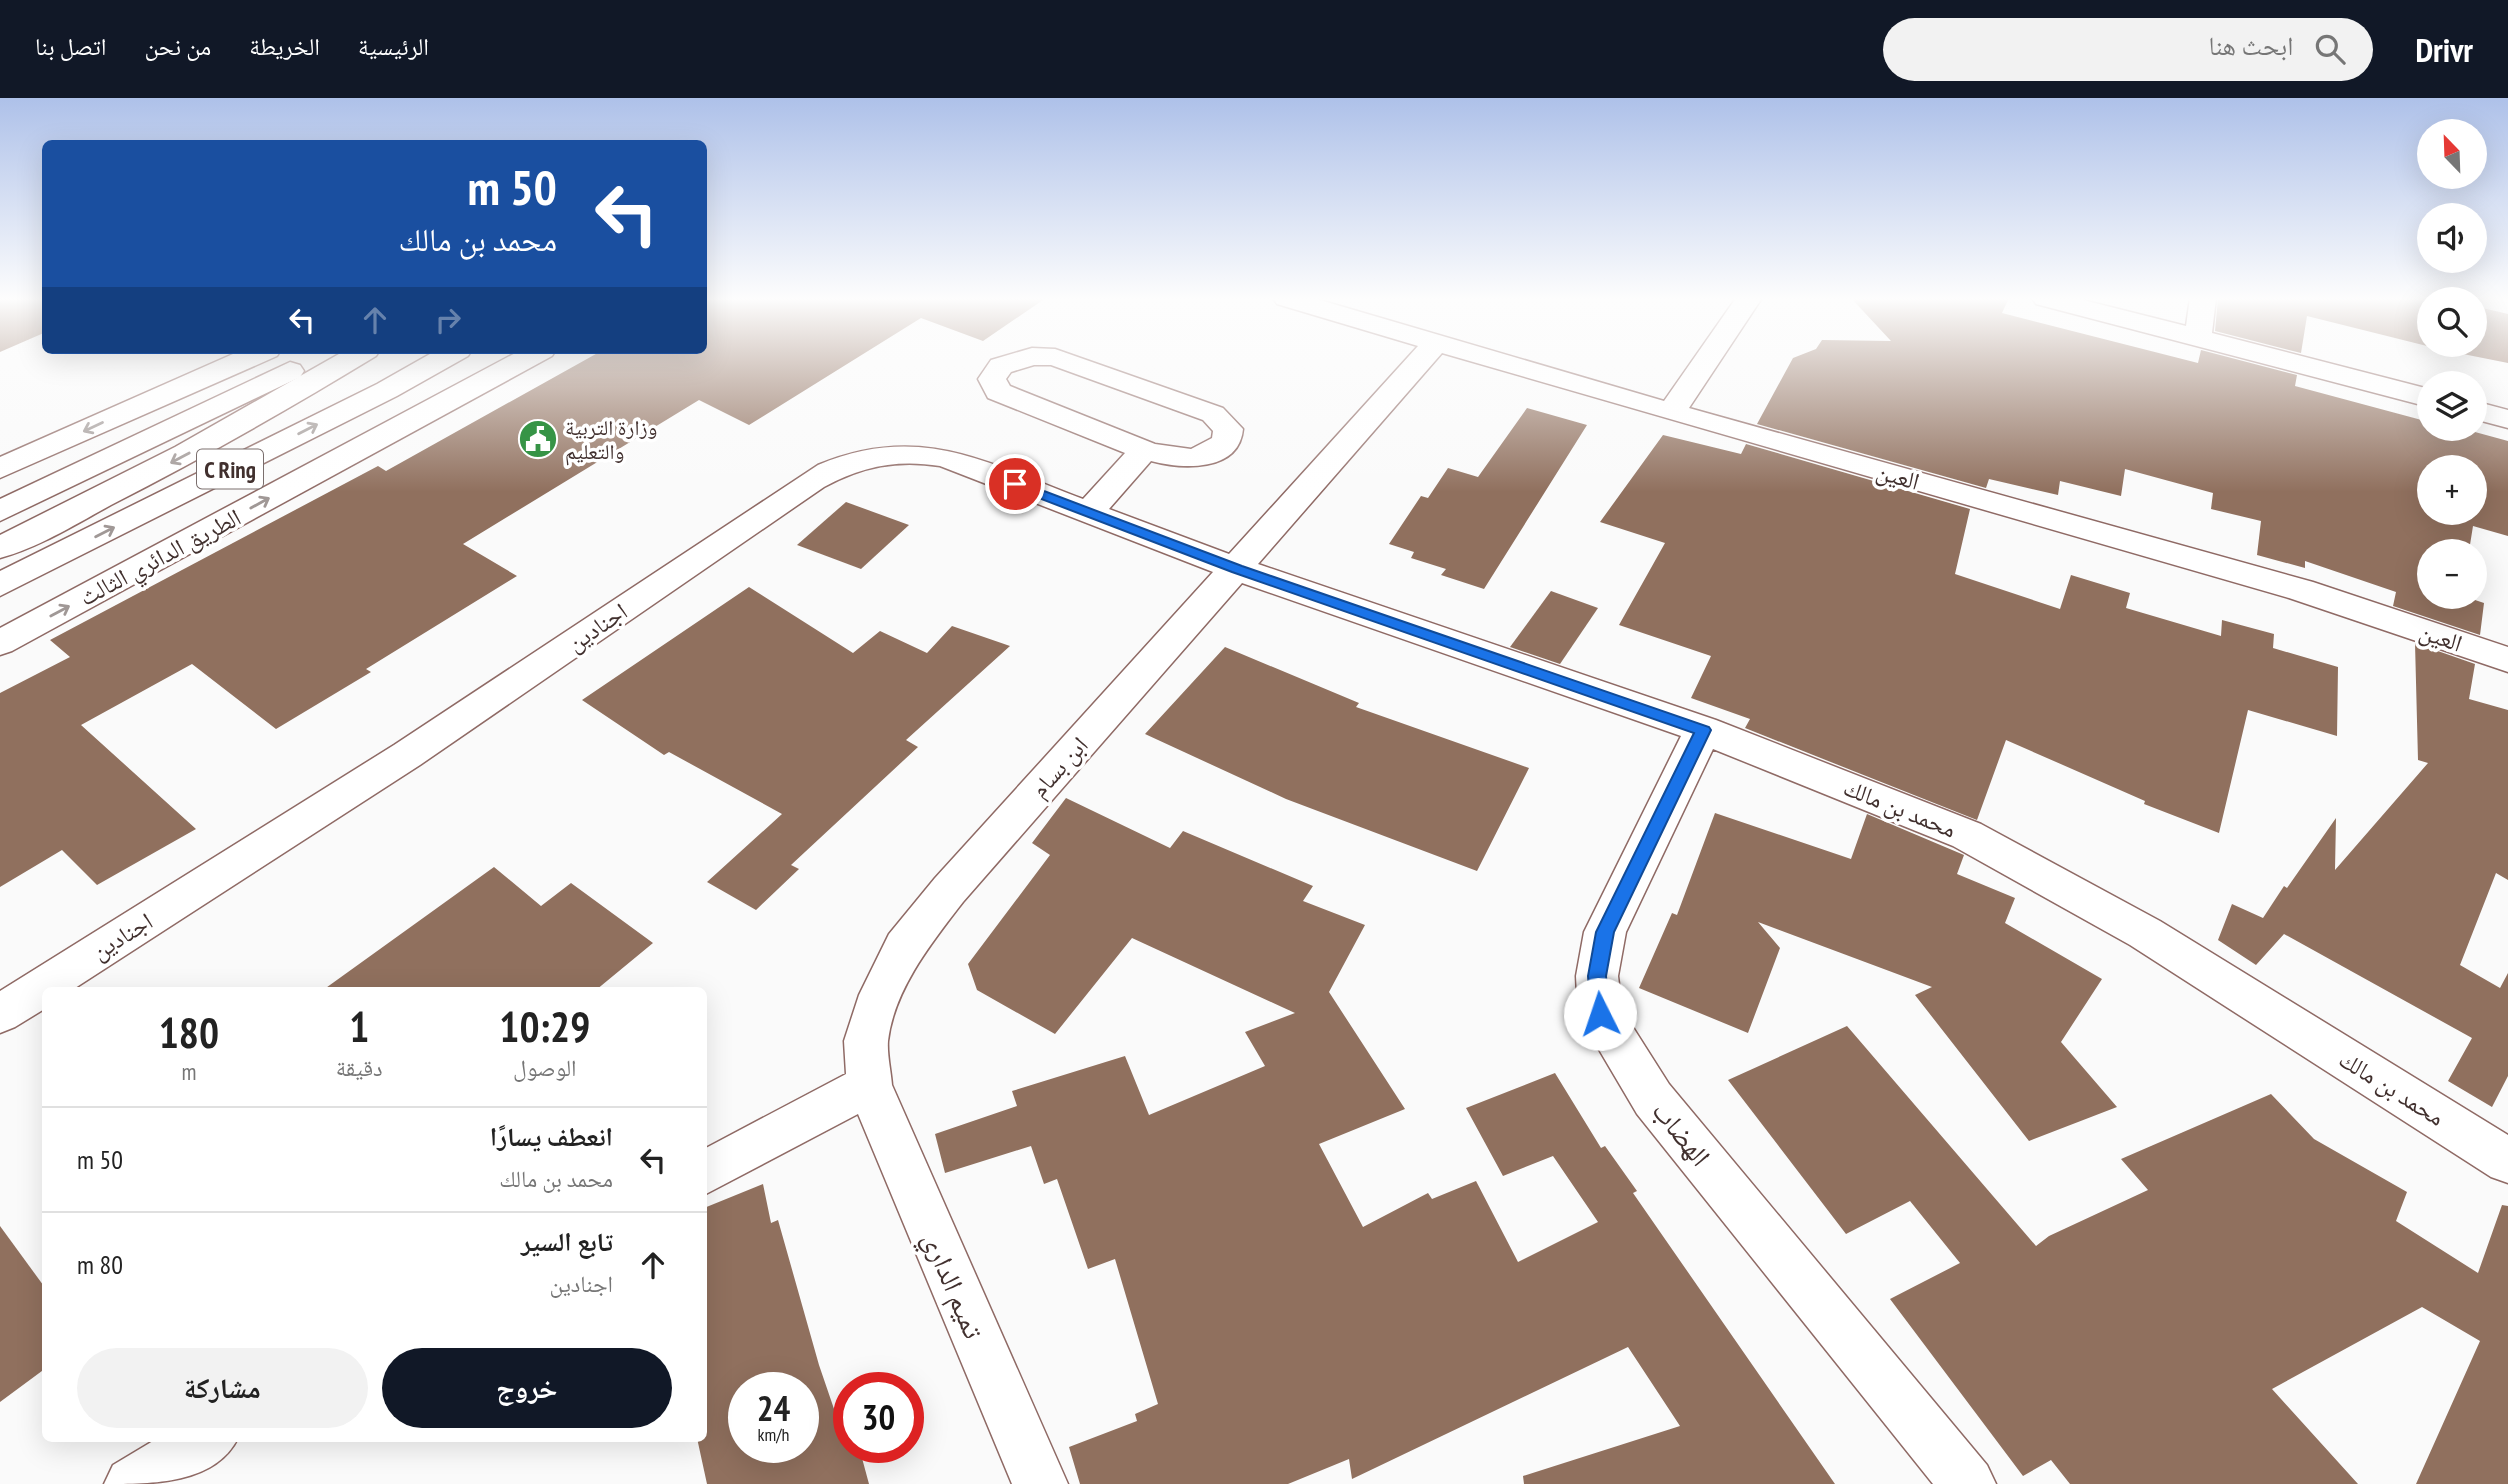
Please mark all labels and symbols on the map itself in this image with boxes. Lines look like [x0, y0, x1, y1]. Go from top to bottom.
north arrow [2417, 119, 2487, 189]
place label: وزارة التربية والتعليم [565, 414, 657, 466]
public building icon: وزارة التربية والتعليم [517, 418, 559, 460]
one-way arrow [83, 420, 104, 434]
one-way arrow [297, 422, 318, 436]
road number: C Ring [197, 450, 263, 488]
one-way arrow [171, 452, 191, 466]
pin [985, 454, 1045, 514]
street label: العين [1873, 455, 1923, 497]
one-way arrow [250, 496, 270, 510]
street label: الطريق الدائري الثالث [74, 501, 248, 616]
one-way arrow [94, 525, 115, 539]
street label: اجنادين [561, 596, 633, 658]
one-way arrow [49, 604, 70, 618]
street label: العين [2415, 615, 2467, 659]
street label: ابن بسام [1023, 730, 1095, 805]
street label: محمد بن مالك [1839, 771, 1961, 845]
street label: اجنادين [86, 905, 158, 967]
position arrow [1563, 977, 1637, 1051]
street label: محمد بن مالك [2333, 1043, 2451, 1133]
street label: الهضاب [1644, 1093, 1720, 1173]
street label: تميم الداري [910, 1226, 993, 1346]
speed limit sign: 30 [833, 1372, 924, 1463]

